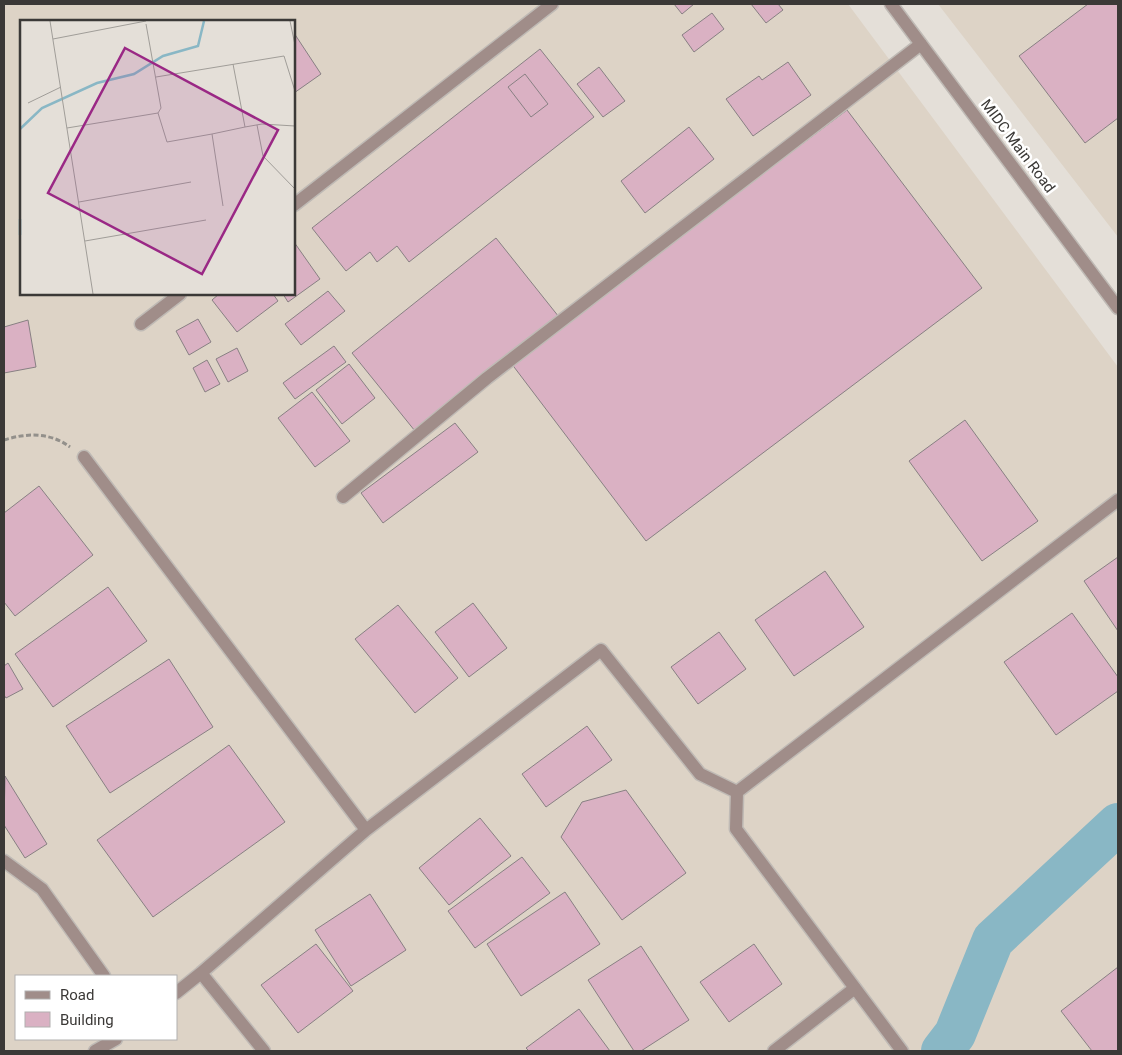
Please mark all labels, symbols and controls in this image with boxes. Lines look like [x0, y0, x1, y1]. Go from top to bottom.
inset map [20, 20, 295, 295]
street label: MIDC Main Road [977, 96, 1059, 196]
legend [15, 975, 178, 1040]
text: Road [60, 986, 94, 1004]
text: Building [60, 1011, 114, 1029]

